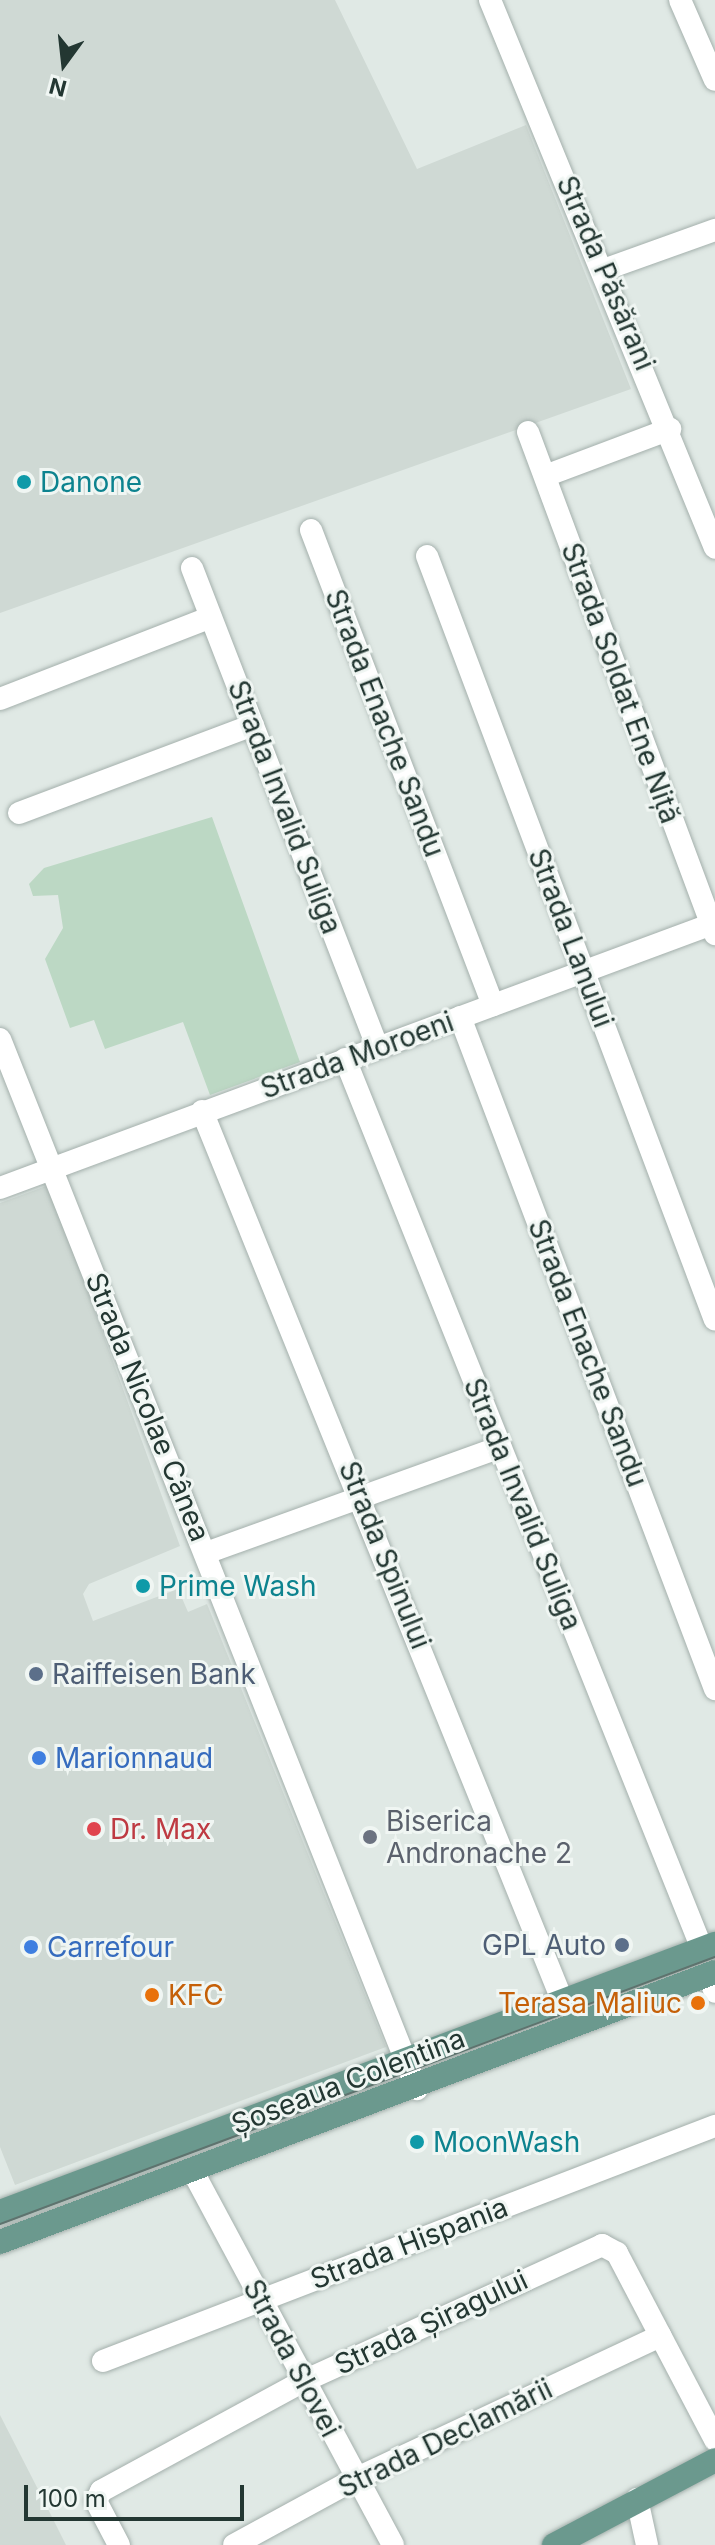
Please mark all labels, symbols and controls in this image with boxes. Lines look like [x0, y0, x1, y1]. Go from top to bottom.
north arrow [24, 24, 104, 104]
text: N [46, 72, 69, 102]
street label: Strada Păsărani [550, 171, 662, 375]
place label: Danone [40, 465, 142, 499]
marker: Danone [15, 473, 33, 491]
street label: Strada Soldat Ene Niță [555, 538, 687, 828]
street label: Strada Enache Sandu [318, 584, 452, 862]
street label: Strada Invalid Suliga [221, 676, 349, 938]
street label: Strada Lanului [521, 844, 621, 1032]
street label: Strada Moroeni [256, 1005, 458, 1105]
street label: Strada Enache Sandu [521, 1214, 655, 1492]
street label: Strada Nicolae Cânea [79, 1268, 217, 1546]
street label: Strada Invalid Suliga [457, 1373, 589, 1635]
street label: Strada Spinului [332, 1456, 438, 1654]
place label: Prime Wash [159, 1569, 317, 1603]
marker: Prime Wash [134, 1577, 152, 1595]
place label: Raiffeisen Bank [52, 1657, 256, 1691]
marker: Raiffeisen Bank [27, 1665, 45, 1683]
place label: Marionnaud [55, 1741, 213, 1775]
marker: Marionnaud [30, 1749, 48, 1767]
place label: Biserica Andronache 2 [386, 1804, 572, 1870]
place label: Dr. Max [110, 1812, 211, 1846]
marker: Dr. Max [85, 1820, 103, 1838]
marker: Biserica Andronache 2 [361, 1828, 379, 1846]
place label: GPL Auto [482, 1928, 606, 1962]
place label: Carrefour [47, 1930, 174, 1964]
marker: GPL Auto [613, 1936, 631, 1954]
marker: Carrefour [22, 1938, 40, 1956]
place label: KFC [168, 1978, 224, 2012]
marker: KFC [143, 1986, 161, 2004]
place label: Terasa Maliuc [498, 1986, 682, 2020]
marker: Terasa Maliuc [689, 1994, 707, 2012]
street label: Șoseaua Colentina [227, 2021, 469, 2141]
place label: MoonWash [433, 2125, 580, 2159]
marker: MoonWash [408, 2133, 426, 2151]
street label: Strada Hispania [306, 2190, 512, 2296]
street label: Strada Șiragului [329, 2263, 533, 2381]
street label: Strada Slovei [236, 2274, 348, 2442]
street label: Strada Declamării [332, 2372, 558, 2504]
scale bar [28, 2469, 248, 2519]
text: 100 m [38, 2484, 106, 2513]

